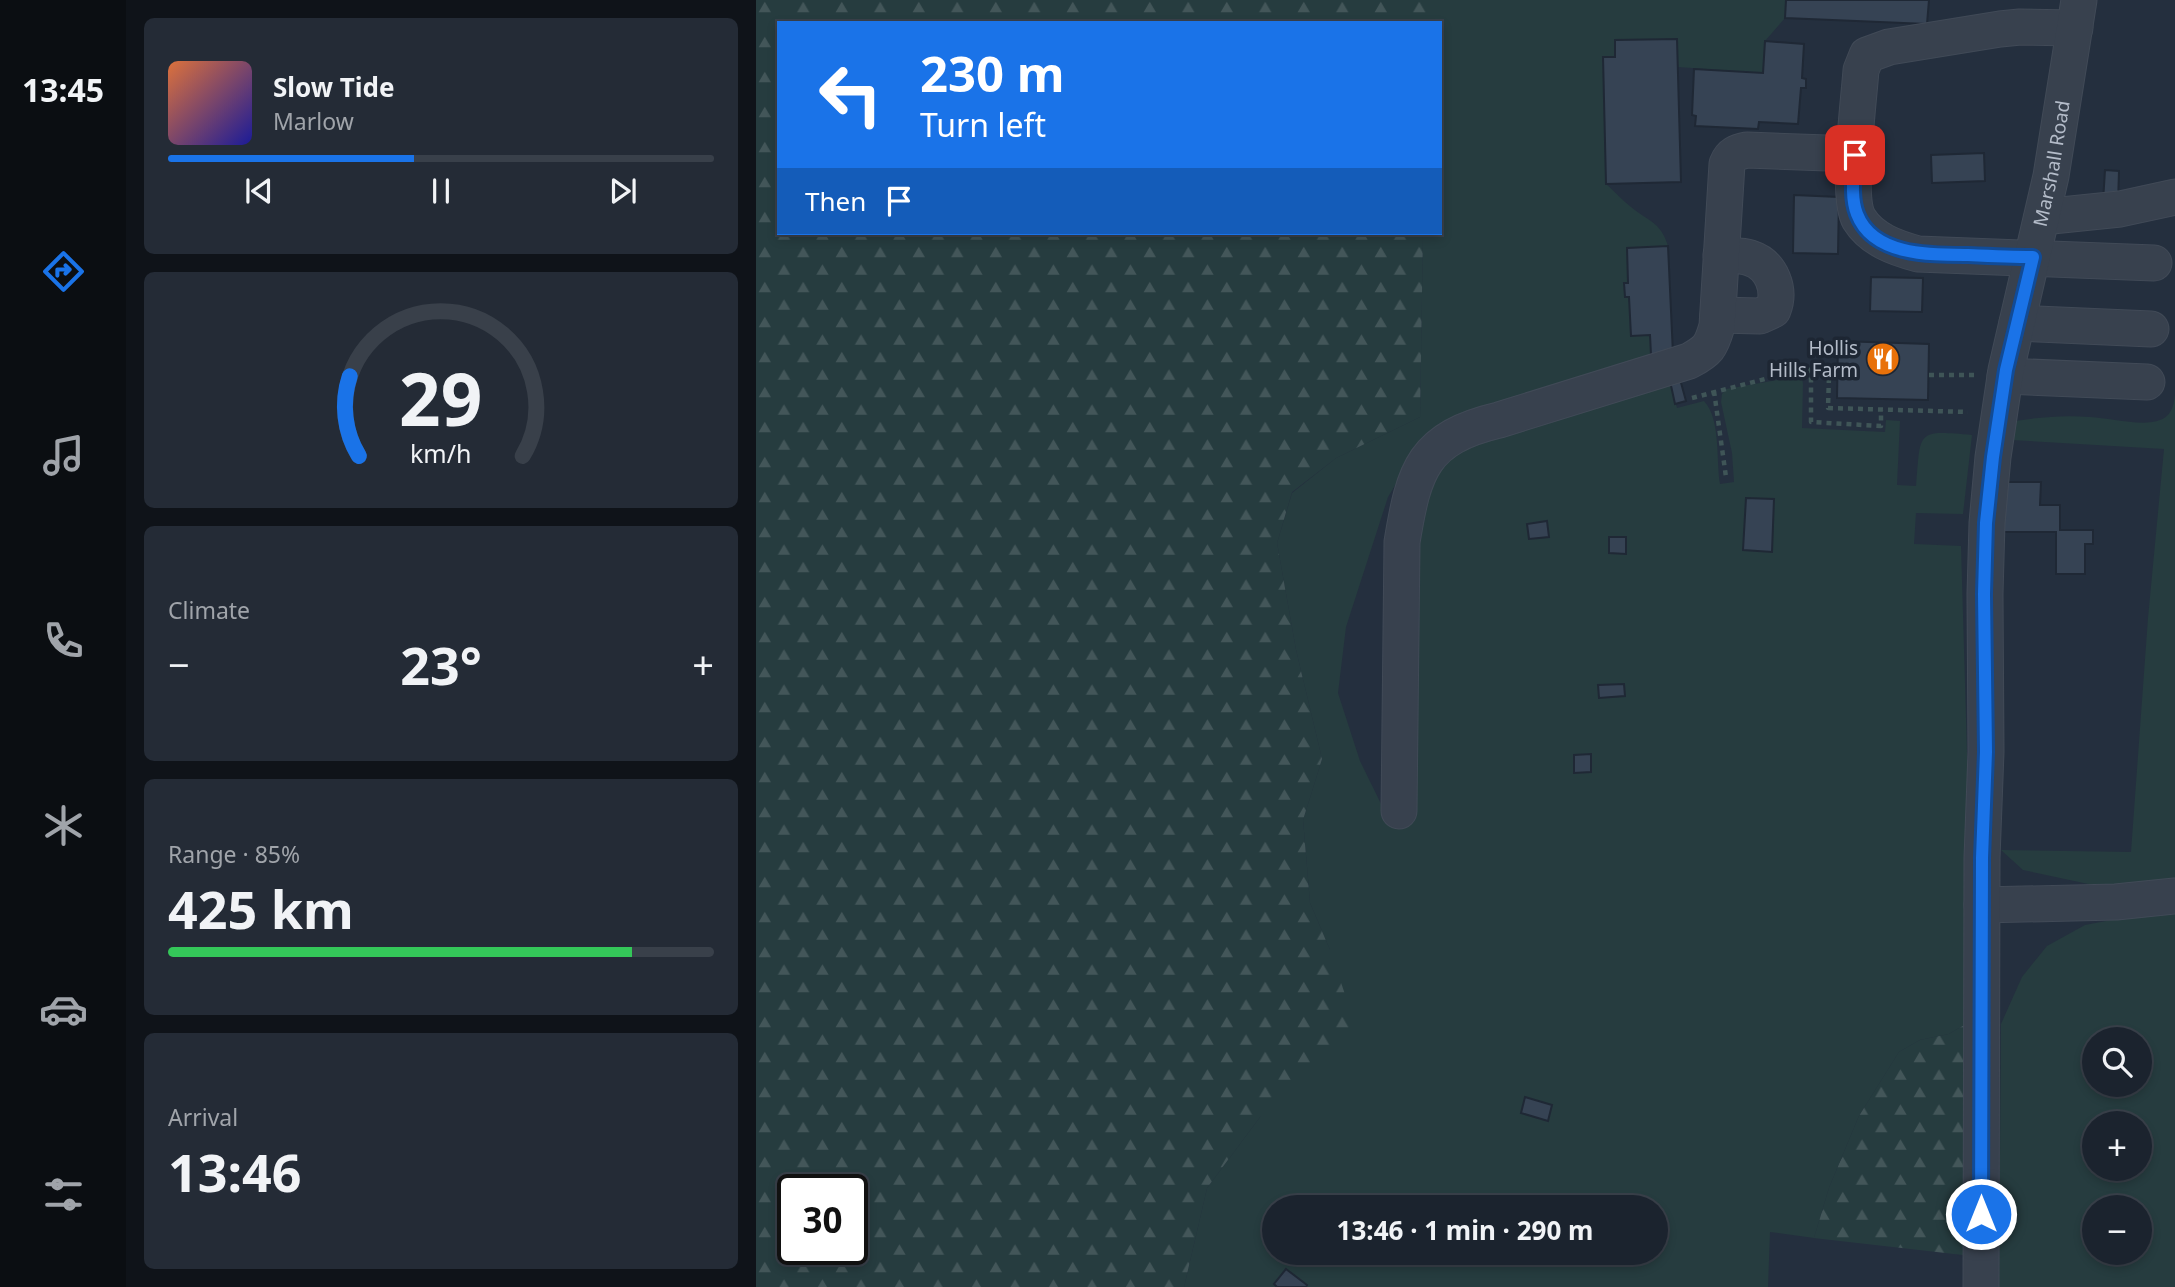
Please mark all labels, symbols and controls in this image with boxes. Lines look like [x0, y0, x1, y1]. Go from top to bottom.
text: 230 m [920, 40, 1065, 106]
icon: left [805, 49, 896, 140]
text: 13:45 [22, 68, 104, 111]
text: Slow Tide [273, 69, 395, 105]
street label: Marshall Road [2027, 99, 2076, 229]
text: Turn left [920, 103, 1046, 146]
text: Marlow [273, 105, 354, 137]
pin [1825, 125, 1885, 185]
icon: arrive [1836, 136, 1874, 174]
icon: previous [240, 172, 278, 210]
icon: pause [422, 172, 460, 210]
icon: next [604, 172, 642, 210]
icon: arrive [880, 182, 918, 220]
text: Then [805, 183, 866, 219]
icon: directions [39, 247, 88, 296]
place label: Hollis Hills Farm [1769, 335, 1858, 383]
restaurant icon: Hollis Hills Farm [1864, 340, 1902, 378]
text: 29 [399, 348, 483, 447]
icon: music [39, 431, 88, 480]
text: km/h [410, 435, 472, 469]
text: Climate [168, 594, 250, 626]
icon: phone [39, 616, 88, 665]
text: 23° [400, 629, 482, 700]
text: − [168, 638, 190, 690]
text: + [692, 638, 714, 690]
icon: climate [39, 801, 88, 850]
text: Range · 85% [168, 838, 300, 870]
text: 425 km [168, 873, 354, 944]
icon: car [39, 985, 88, 1034]
map controls [2082, 1027, 2152, 1265]
button: search [2082, 1027, 2152, 1097]
text: Arrival [168, 1101, 238, 1133]
button: + [2082, 1111, 2152, 1181]
text: 13:46 [168, 1136, 302, 1207]
icon: filters [39, 1170, 88, 1219]
speed limit sign: 30 [777, 1174, 868, 1265]
position arrow [1944, 1177, 2018, 1251]
button: − [2082, 1195, 2152, 1265]
text: 13:46 · 1 min · 290 m [1337, 1212, 1593, 1248]

